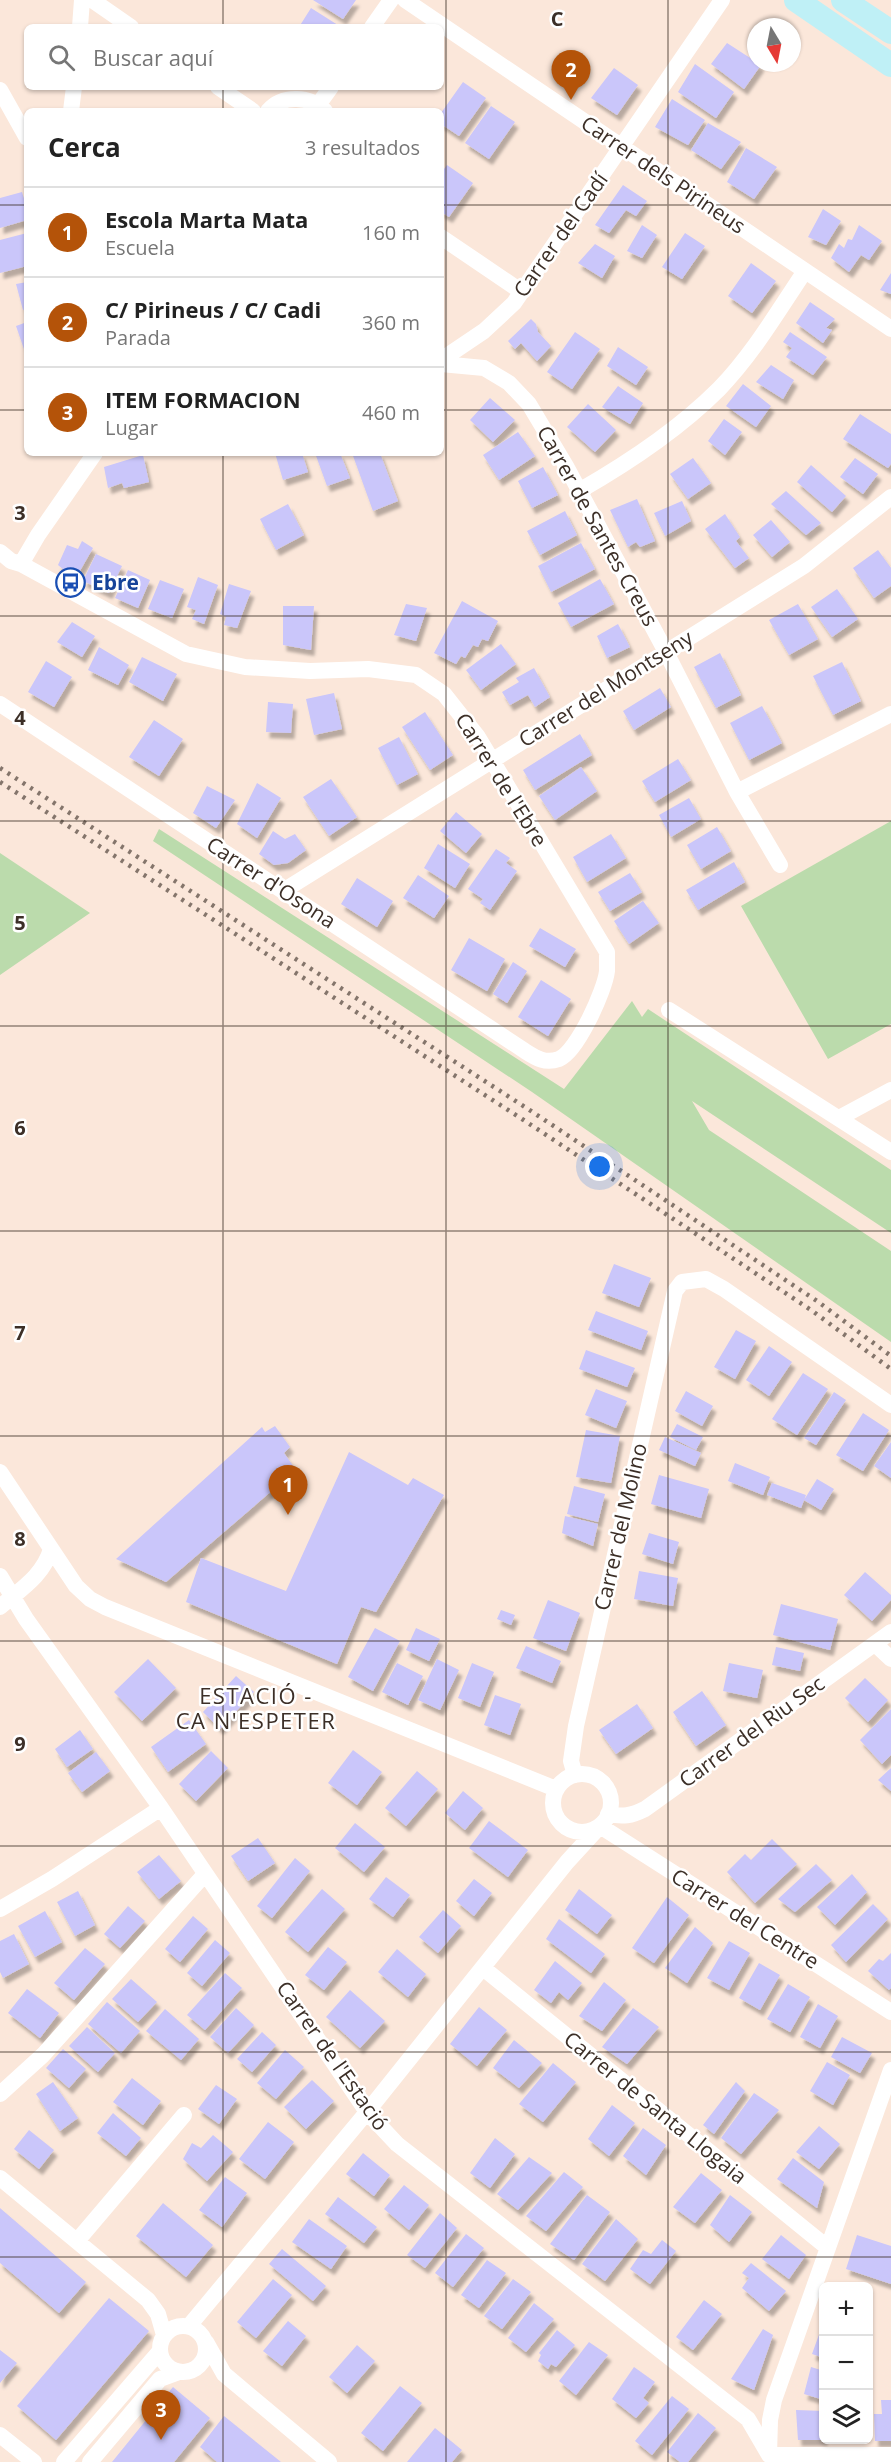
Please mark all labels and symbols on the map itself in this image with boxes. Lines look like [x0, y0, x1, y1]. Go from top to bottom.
text: C [551, 5, 564, 32]
north arrow [747, 18, 801, 72]
pin: 2 [552, 51, 590, 100]
street label: Carrer dels Pirineus [576, 109, 751, 240]
street label: Carrer del Cadí [507, 166, 614, 302]
street label: Carrer de Santes Creus [531, 420, 665, 631]
text: 3 [14, 499, 26, 526]
bus stop icon: Ebre [55, 567, 87, 599]
place label: Ebre [92, 568, 139, 596]
street label: Carrer del Montseny [513, 623, 698, 753]
text: 4 [14, 704, 26, 731]
street label: Carrer de l'Ebre [449, 707, 554, 852]
street label: Carrer d'Osona [201, 830, 342, 934]
text: 5 [14, 909, 26, 936]
text: 6 [14, 1114, 26, 1141]
your location [585, 1152, 614, 1181]
text: 7 [14, 1319, 26, 1346]
street label: Carrer del Molino [587, 1440, 653, 1613]
pin: 1 [268, 1466, 308, 1515]
text: 8 [14, 1525, 26, 1552]
street label: Carrer del Riu Sec [673, 1669, 830, 1793]
district label: ESTACIÓ - CA N'ESPETER [176, 1680, 336, 1735]
text: 9 [14, 1730, 26, 1757]
street label: Carrer del Centre [666, 1861, 825, 1975]
street label: Carrer de l'Estació [271, 1975, 395, 2136]
street label: Carrer de Santa Llogaia [558, 2025, 753, 2190]
pin: 3 [142, 2390, 180, 2440]

